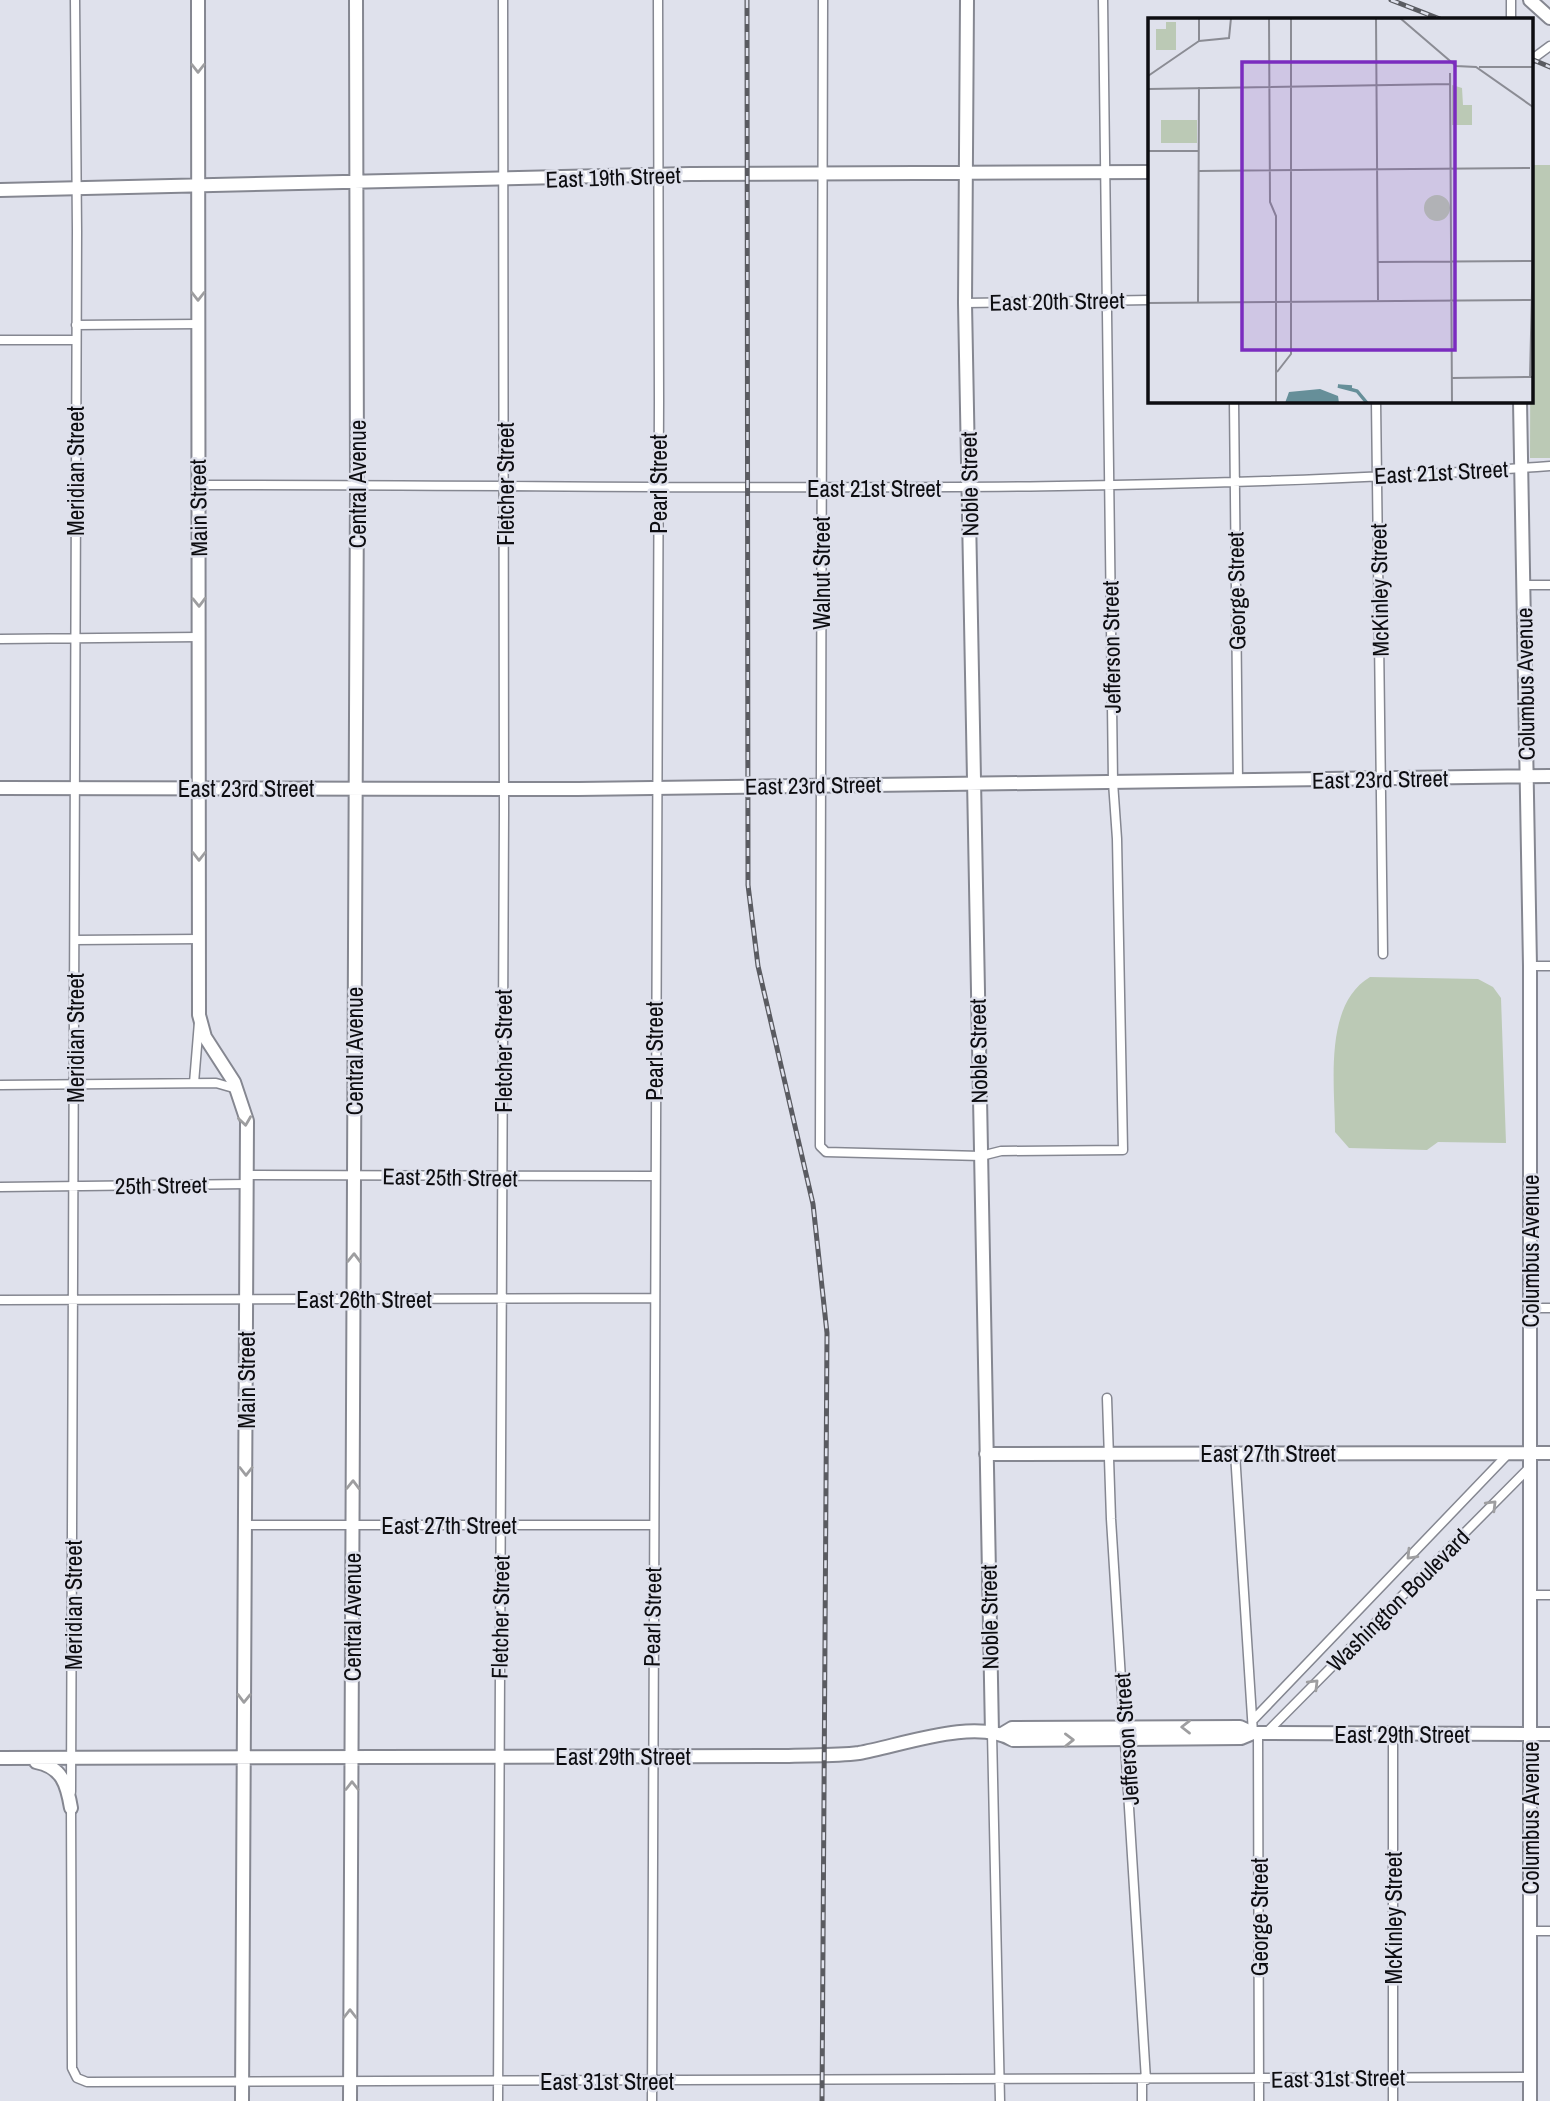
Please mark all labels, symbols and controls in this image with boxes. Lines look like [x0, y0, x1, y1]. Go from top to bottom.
inset map [1148, 18, 1532, 402]
one-way arrow [190, 63, 206, 74]
street label: East 19th Street [545, 159, 681, 195]
street label: East 20th Street [989, 284, 1125, 318]
one-way arrow [190, 291, 206, 301]
street label: Meridian Street [60, 406, 91, 536]
street label: Central Avenue [342, 420, 373, 548]
street label: Fletcher Street [490, 422, 521, 546]
street label: Noble Street [953, 431, 985, 537]
street label: Pearl Street [643, 434, 674, 534]
street label: East 21st Street [1373, 453, 1509, 491]
street label: Main Street [182, 459, 214, 557]
street label: East 21st Street [807, 473, 941, 504]
street label: Walnut Street [806, 516, 837, 630]
street label: McKinley Street [1362, 523, 1396, 657]
street label: George Street [1219, 531, 1253, 651]
street label: Jefferson Street [1094, 580, 1128, 714]
one-way arrow [191, 598, 207, 608]
street label: Columbus Avenue [1508, 607, 1542, 761]
street label: East 23rd Street [1312, 762, 1448, 796]
street label: East 23rd Street [745, 768, 881, 802]
street label: East 23rd Street [178, 773, 314, 804]
one-way arrow [191, 851, 207, 862]
street label: Meridian Street [60, 973, 91, 1103]
street label: Central Avenue [339, 987, 370, 1115]
street label: Fletcher Street [488, 989, 519, 1113]
street label: Noble Street [962, 998, 994, 1104]
street label: Pearl Street [639, 1001, 670, 1101]
one-way arrow [238, 1115, 253, 1127]
street label: East 25th Street [382, 1160, 518, 1194]
street label: 25th Street [115, 1169, 207, 1201]
street label: Columbus Avenue [1515, 1175, 1546, 1327]
one-way arrow [346, 1252, 361, 1263]
street label: East 26th Street [296, 1284, 432, 1315]
street label: Main Street [231, 1331, 262, 1429]
street label: East 27th Street [1200, 1438, 1336, 1469]
one-way arrow [238, 1466, 254, 1477]
one-way arrow [345, 1479, 361, 1490]
one-way arrow [1483, 1501, 1496, 1514]
street label: East 27th Street [381, 1510, 517, 1541]
street label: Washington Boulevard [1320, 1522, 1476, 1678]
street label: Meridian Street [58, 1540, 89, 1670]
one-way arrow [1406, 1547, 1419, 1560]
street label: Central Avenue [337, 1553, 368, 1681]
street label: Fletcher Street [483, 1555, 517, 1679]
street label: Noble Street [973, 1564, 1005, 1670]
street label: Pearl Street [636, 1567, 668, 1667]
street label: Jefferson Street [1106, 1672, 1146, 1806]
one-way arrow [1306, 1680, 1319, 1693]
one-way arrow [236, 1694, 252, 1704]
one-way arrow [1181, 1719, 1191, 1735]
street label: East 29th Street [1334, 1719, 1470, 1750]
one-way arrow [1063, 1732, 1074, 1747]
street label: East 29th Street [555, 1741, 691, 1772]
street label: Columbus Avenue [1515, 1742, 1546, 1894]
one-way arrow [344, 1780, 360, 1791]
street label: McKinley Street [1378, 1851, 1409, 1985]
street label: George Street [1244, 1858, 1275, 1976]
one-way arrow [342, 2008, 358, 2018]
street label: East 31st Street [1271, 2061, 1405, 2095]
street label: East 31st Street [540, 2066, 674, 2097]

